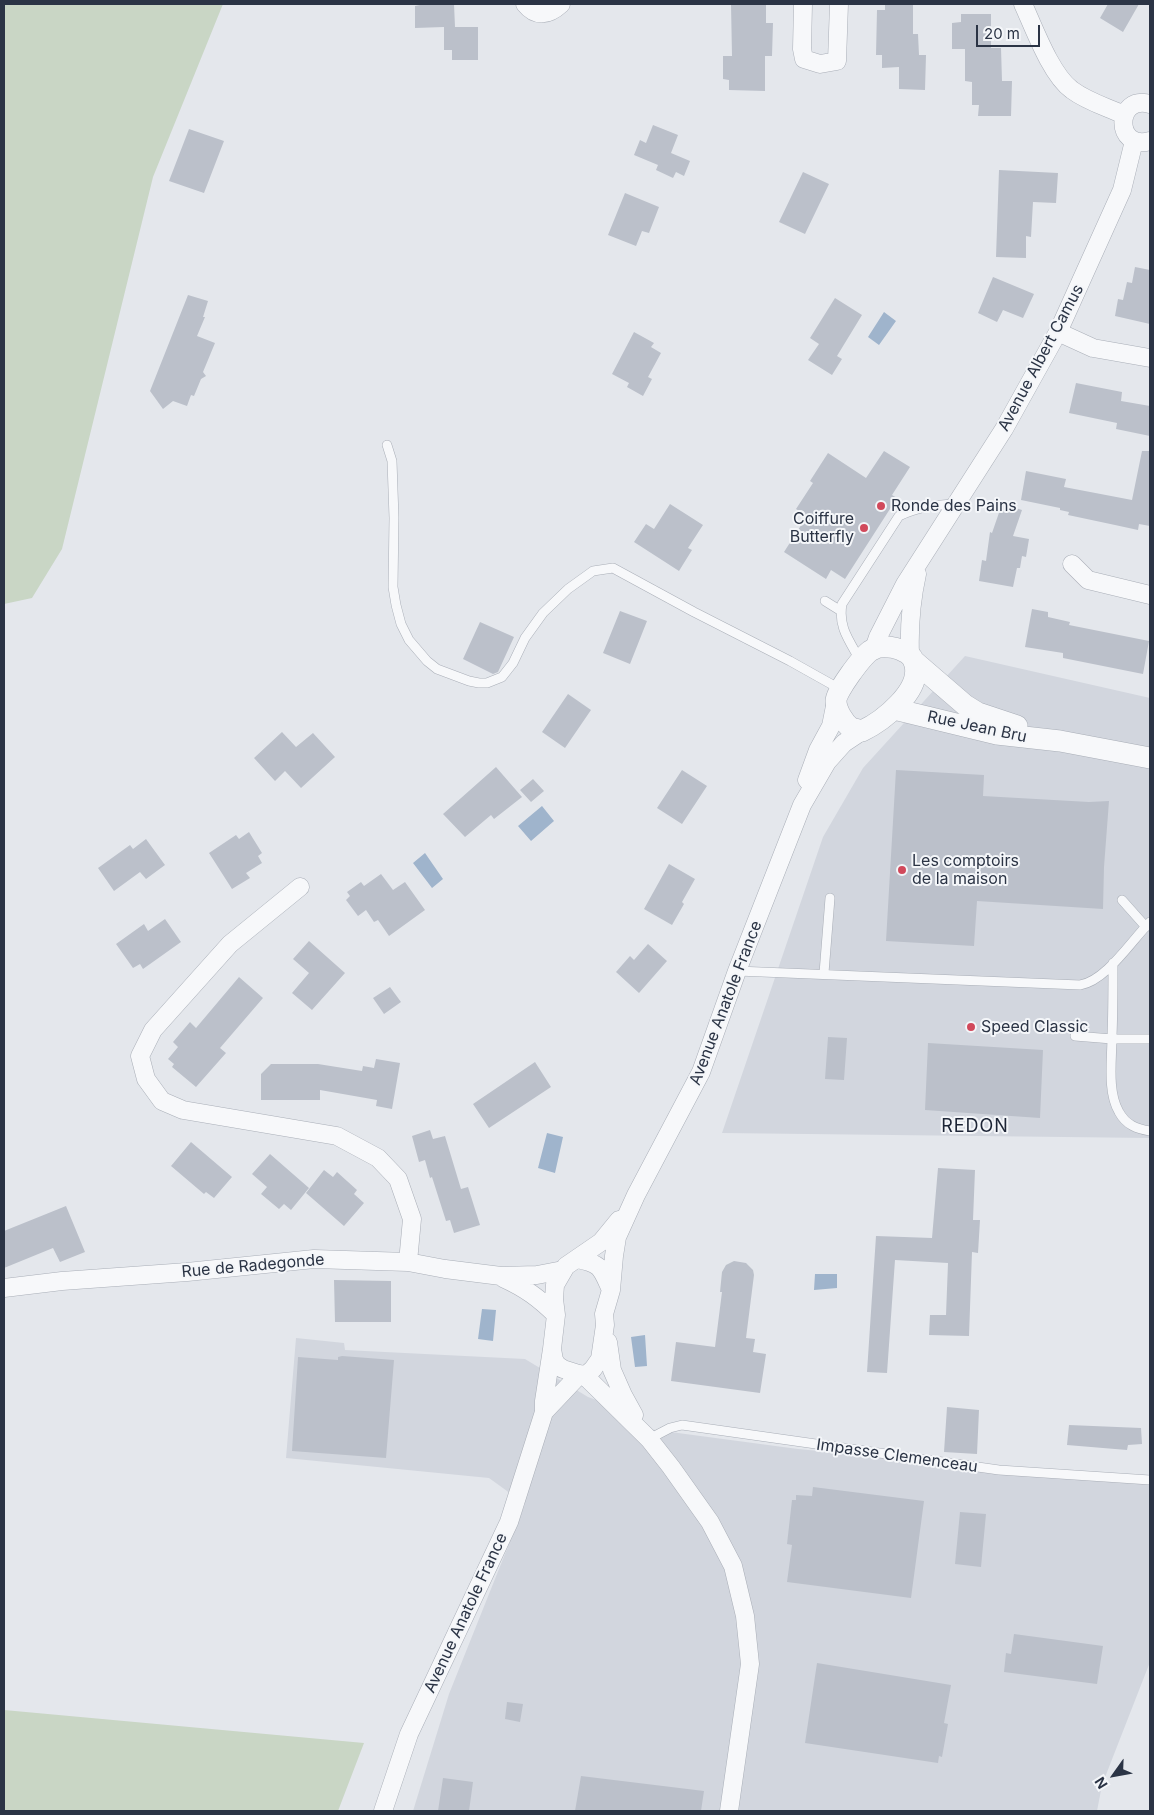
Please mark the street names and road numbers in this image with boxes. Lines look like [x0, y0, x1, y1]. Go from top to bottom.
street label: Avenue Albert Camus [994, 281, 1088, 435]
street label: Rue Jean Bru [926, 707, 1028, 747]
street label: Avenue Anatole France [686, 918, 766, 1088]
street label: Rue de Radegonde [181, 1250, 325, 1282]
street label: Impasse Clemenceau [815, 1435, 979, 1477]
street label: Avenue Anatole France [420, 1530, 512, 1696]

